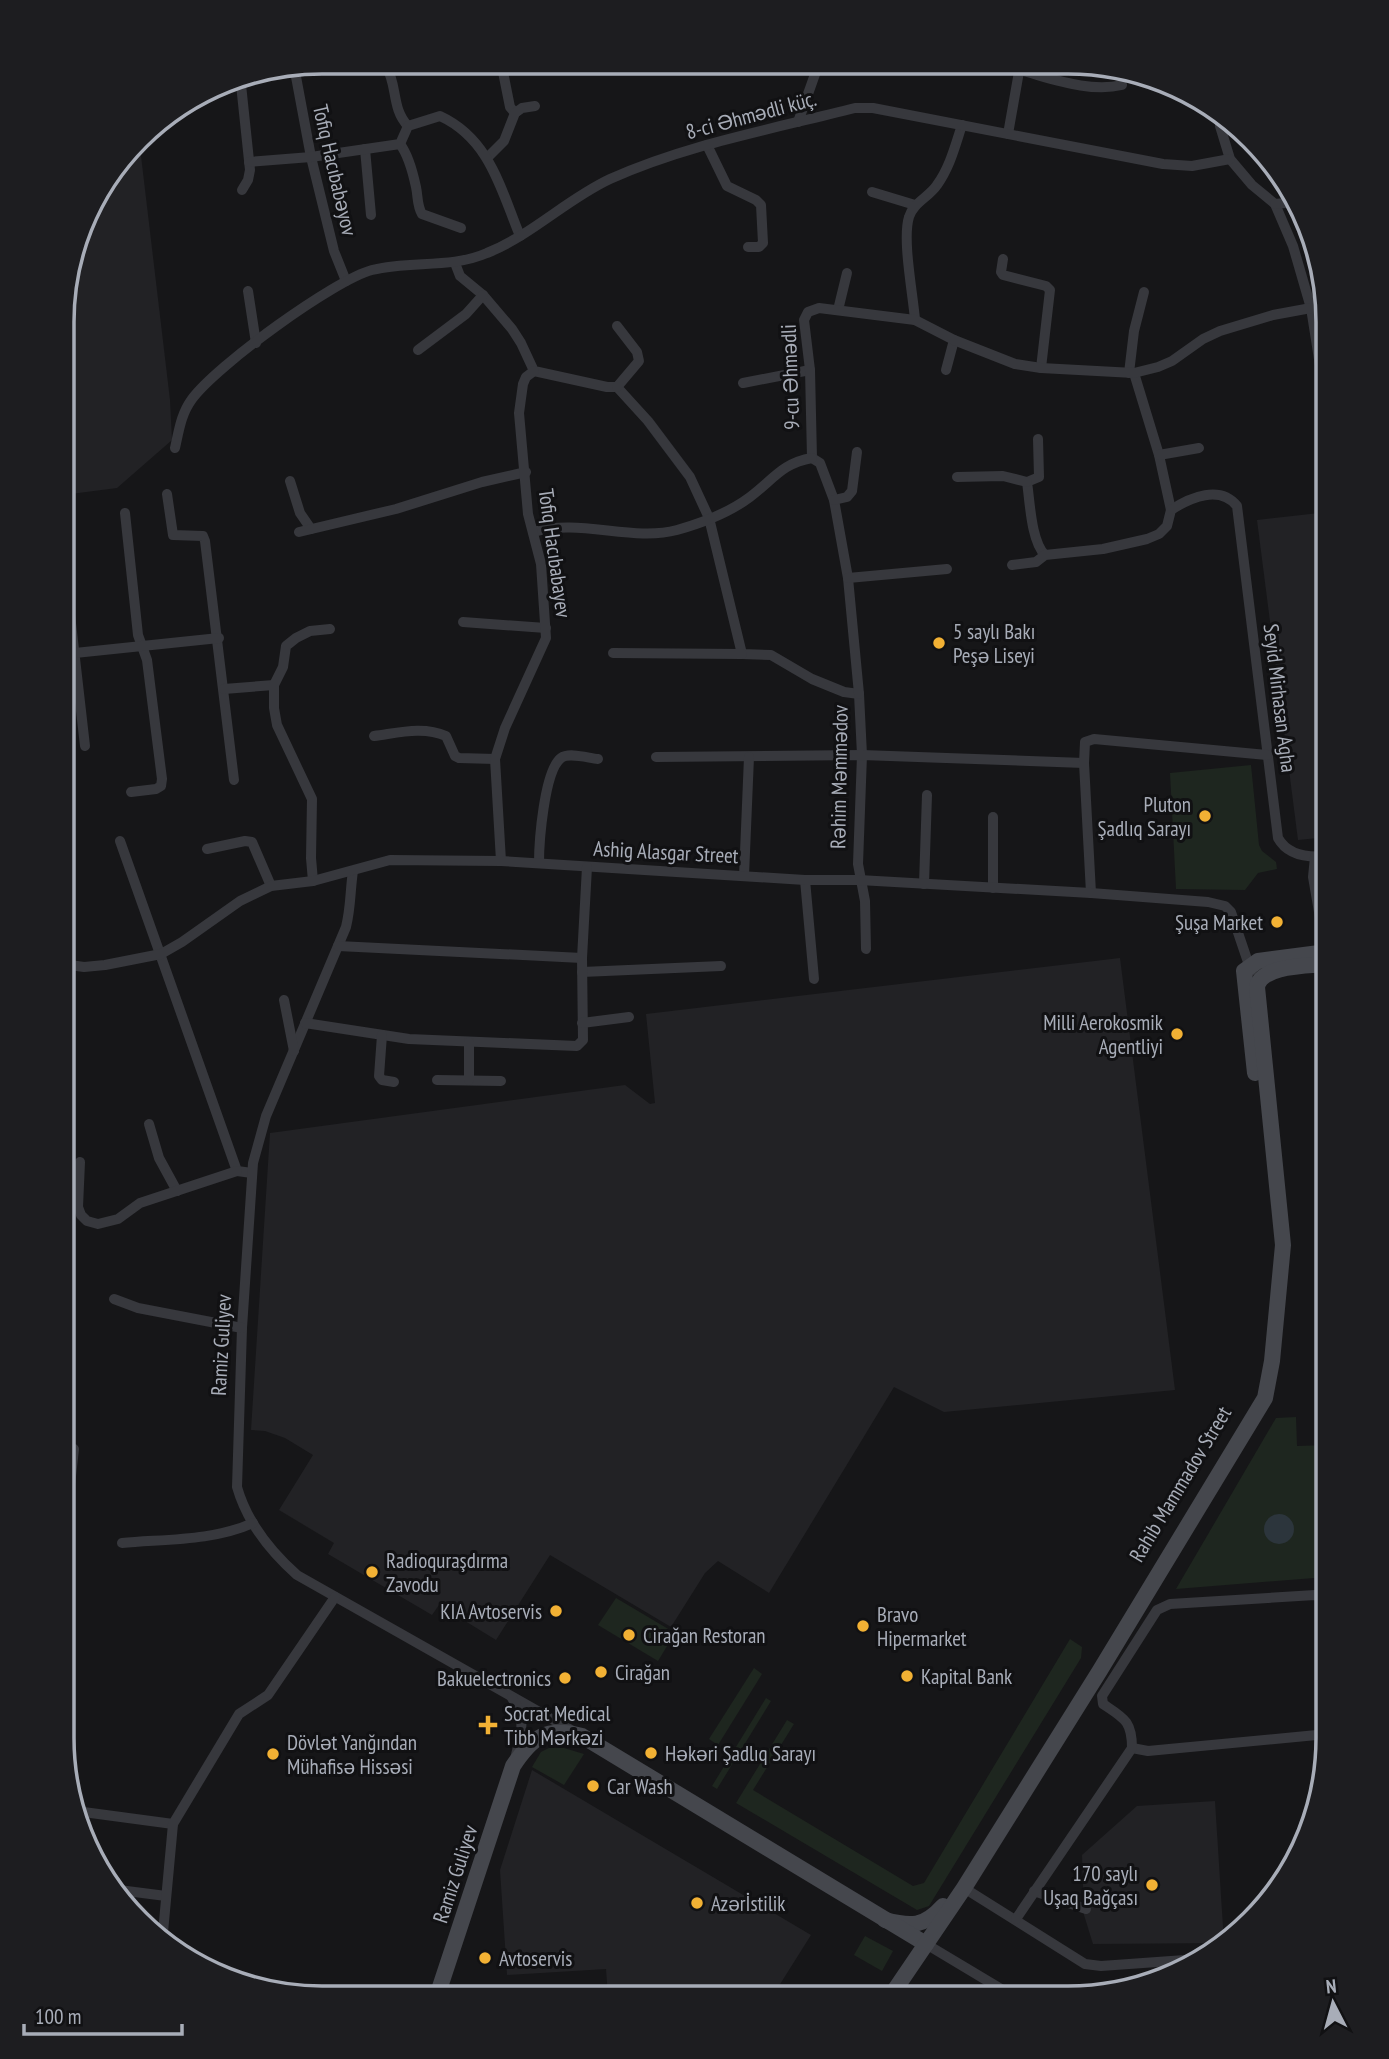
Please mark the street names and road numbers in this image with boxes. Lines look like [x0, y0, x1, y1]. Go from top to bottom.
street label: 8-ci Əhmədli küç. [683, 85, 819, 145]
street label: Tofiq Hacıbabəyov [307, 102, 363, 239]
street label: 9-cu Əhmədli [775, 324, 805, 430]
street label: Tofiq Hacıbabayev [533, 487, 578, 620]
street label: Seyid Mirhasan Agha [1257, 622, 1303, 774]
street label: Rəhim Məmmədov [824, 704, 854, 849]
street label: Ashig Alasgar Street [593, 835, 739, 869]
street label: Ramiz Guliyev [205, 1293, 237, 1396]
street label: Rahib Mammadov Street [1123, 1401, 1237, 1567]
street label: Ramiz Guliyev [426, 1821, 484, 1926]

